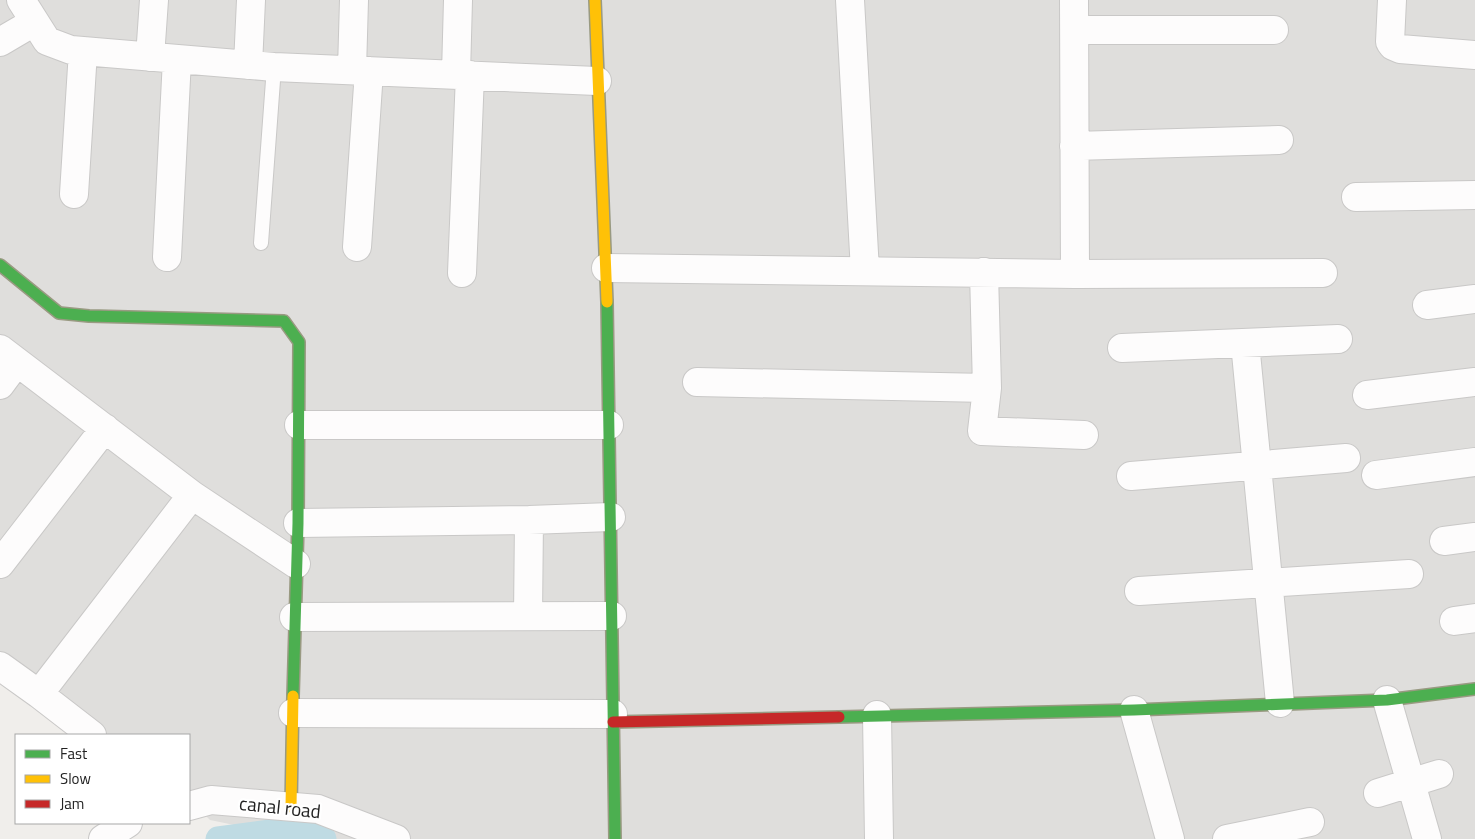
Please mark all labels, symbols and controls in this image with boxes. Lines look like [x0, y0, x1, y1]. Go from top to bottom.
legend [15, 734, 190, 824]
text: Fast [60, 742, 88, 765]
text: Slow [60, 767, 91, 790]
street label: canal road [238, 788, 322, 825]
text: Jam [60, 792, 84, 815]

